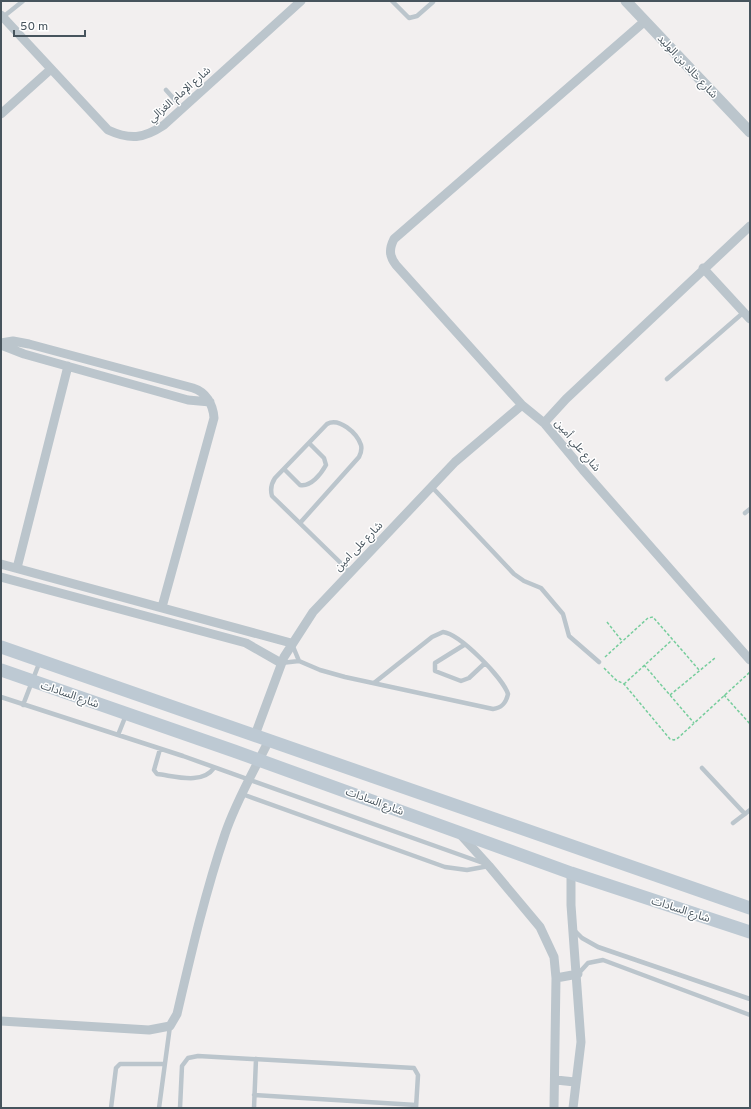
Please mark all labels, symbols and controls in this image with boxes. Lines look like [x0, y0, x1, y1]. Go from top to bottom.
scale bar [14, 12, 85, 38]
text: 50 m [20, 19, 48, 35]
street label: شارع خالد بن الوليد [654, 32, 721, 102]
street label: شارع الإمام الغزالي [145, 63, 215, 127]
street label: شارع علي أمين [550, 416, 604, 476]
street label: شارع على امين [331, 519, 386, 575]
street label: شارع السادات [39, 678, 101, 712]
street label: شارع السادات [344, 785, 406, 819]
street label: شارع السادات [650, 894, 712, 926]

